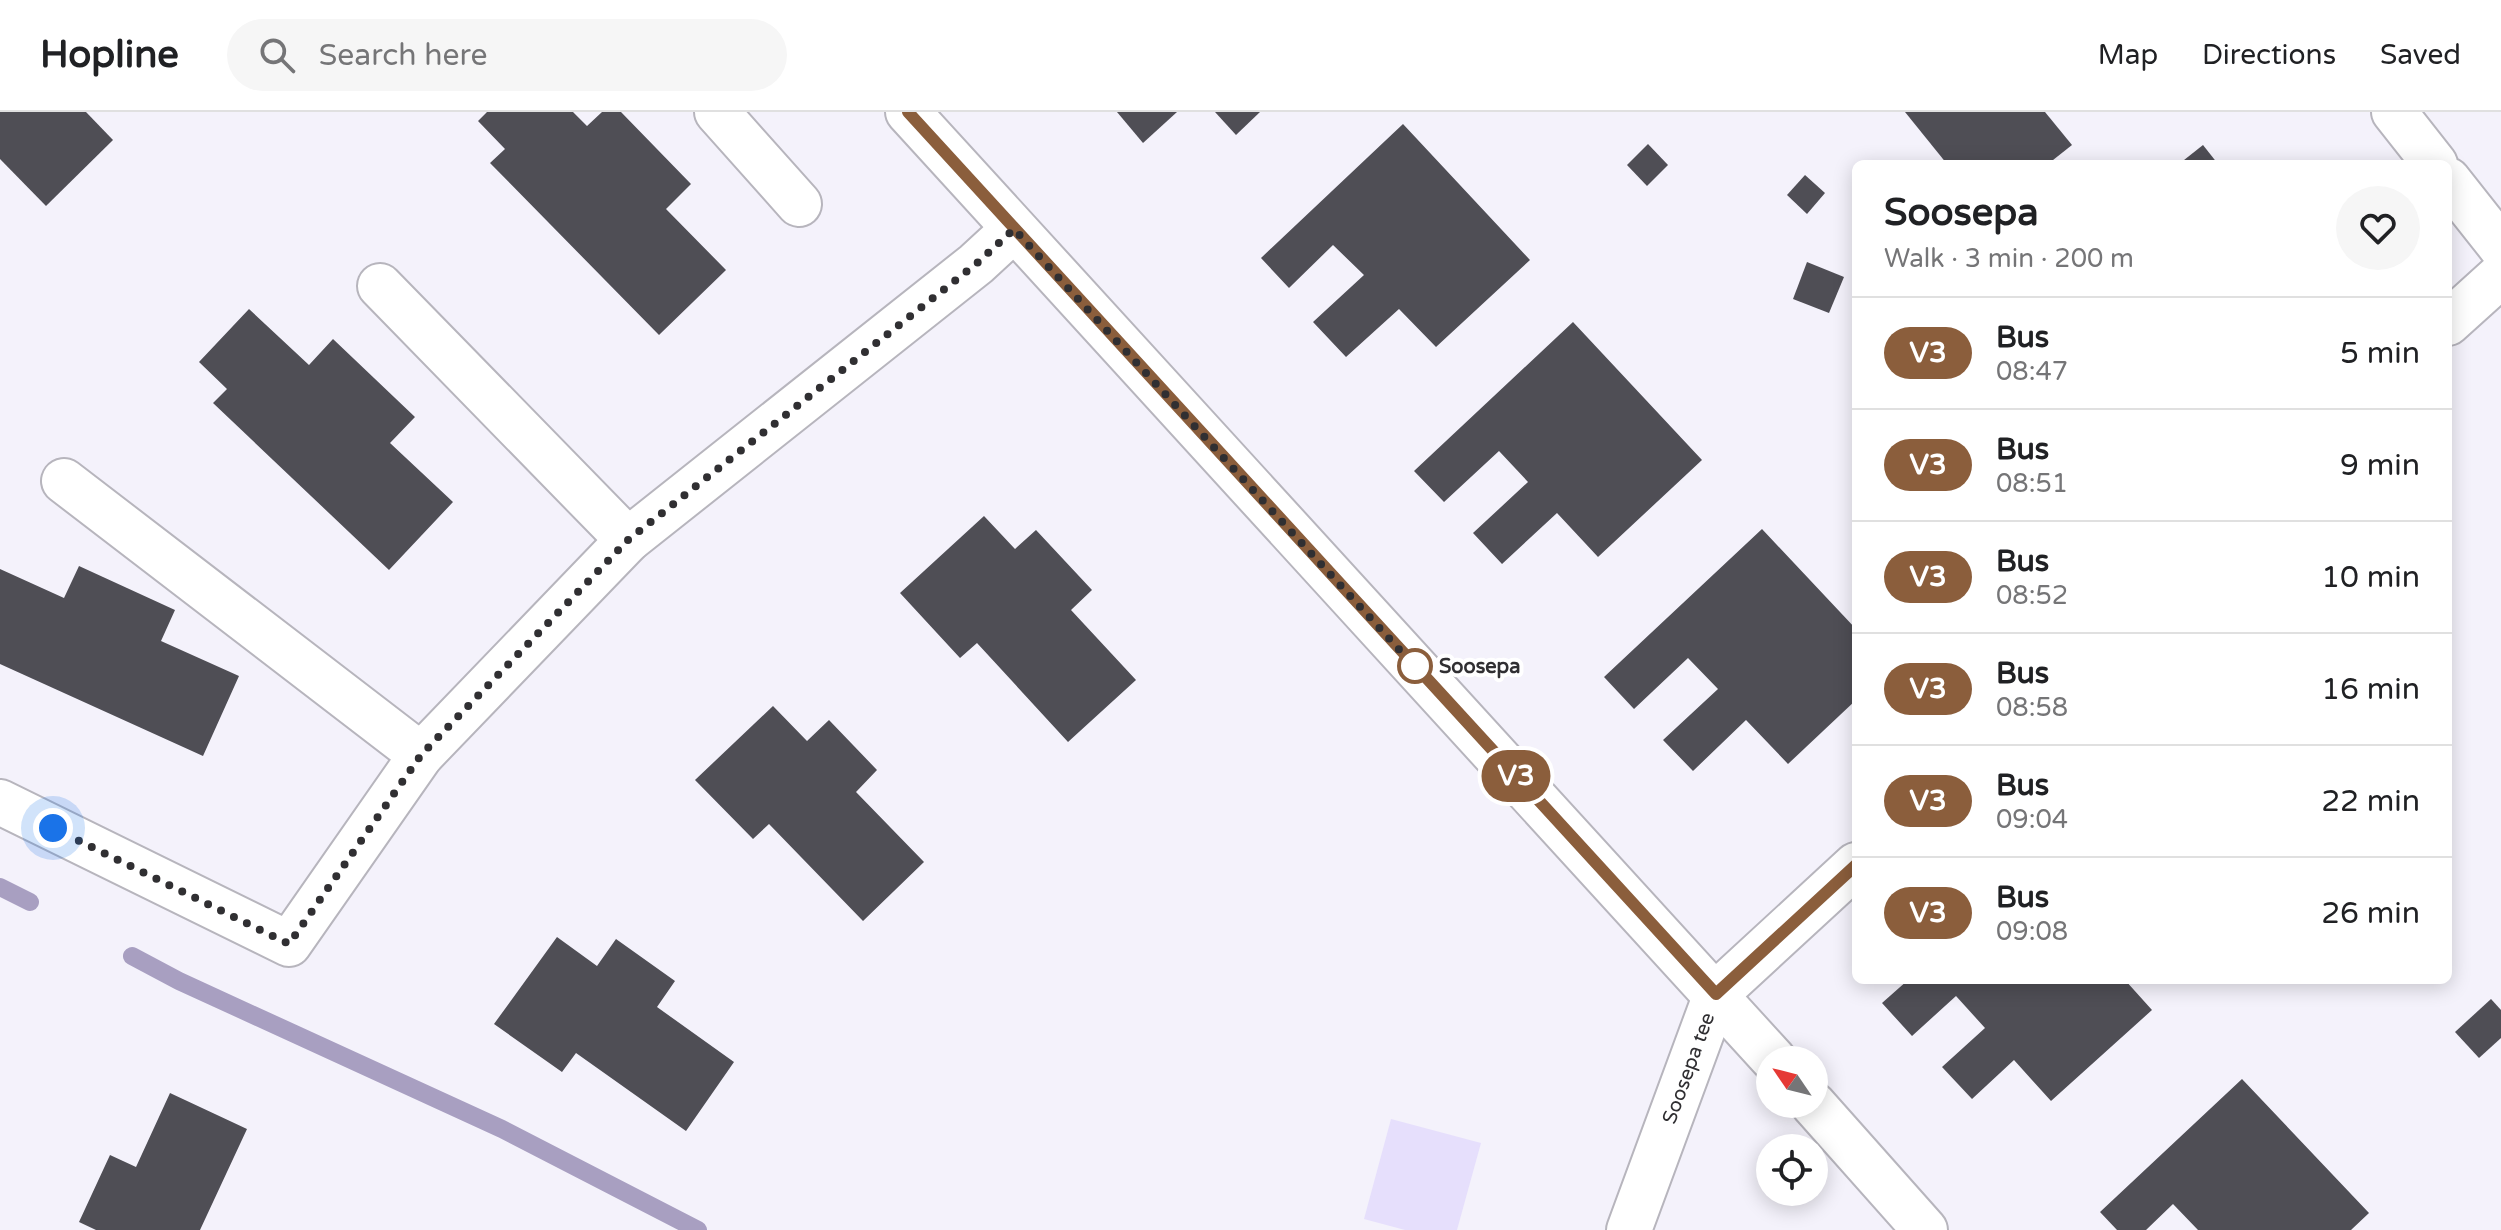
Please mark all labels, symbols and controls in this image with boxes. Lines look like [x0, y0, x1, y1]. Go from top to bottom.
search box [227, 19, 787, 91]
text: Hopline [40, 32, 179, 78]
icon: search [255, 33, 299, 77]
text: Search here [319, 37, 488, 74]
text: Map [2098, 38, 2158, 72]
text: Directions [2202, 38, 2336, 72]
text: Saved [2380, 38, 2461, 72]
button: heart [2336, 186, 2420, 270]
text: Soosepa [1884, 190, 2039, 236]
text: Walk · 3 min · 200 m [1884, 243, 2134, 274]
text: Bus [1996, 319, 2049, 356]
text: 5 min [2340, 335, 2420, 372]
text: V3 [1909, 336, 1947, 370]
text: 08:47 [1996, 356, 2068, 387]
text: Bus [1996, 431, 2049, 468]
text: 9 min [2340, 447, 2420, 484]
text: V3 [1909, 448, 1947, 482]
text: 08:51 [1996, 468, 2068, 499]
text: Bus [1996, 543, 2049, 580]
text: 10 min [2321, 559, 2420, 596]
text: V3 [1909, 560, 1947, 594]
text: 08:52 [1996, 580, 2068, 611]
marker: Soosepa [1398, 649, 1432, 683]
place label: Soosepa [1439, 655, 1520, 679]
text: Bus [1996, 655, 2049, 692]
text: 16 min [2321, 671, 2420, 708]
text: V3 [1909, 672, 1947, 706]
text: 08:58 [1996, 692, 2068, 723]
line badge: V3 [1480, 750, 1552, 802]
text: V3 [1497, 759, 1535, 793]
text: Bus [1996, 767, 2049, 804]
text: 22 min [2321, 783, 2420, 820]
text: V3 [1909, 784, 1947, 818]
text: 09:04 [1996, 804, 2068, 835]
your location [33, 808, 73, 848]
text: Bus [1996, 879, 2049, 916]
text: 26 min [2321, 895, 2420, 932]
text: V3 [1909, 896, 1947, 930]
text: 09:08 [1996, 916, 2068, 947]
street label: Soosepa tee [1658, 1009, 1720, 1127]
north arrow [1756, 1046, 1828, 1118]
map controls [1756, 1046, 1828, 1206]
button: locate [1756, 1134, 1828, 1206]

